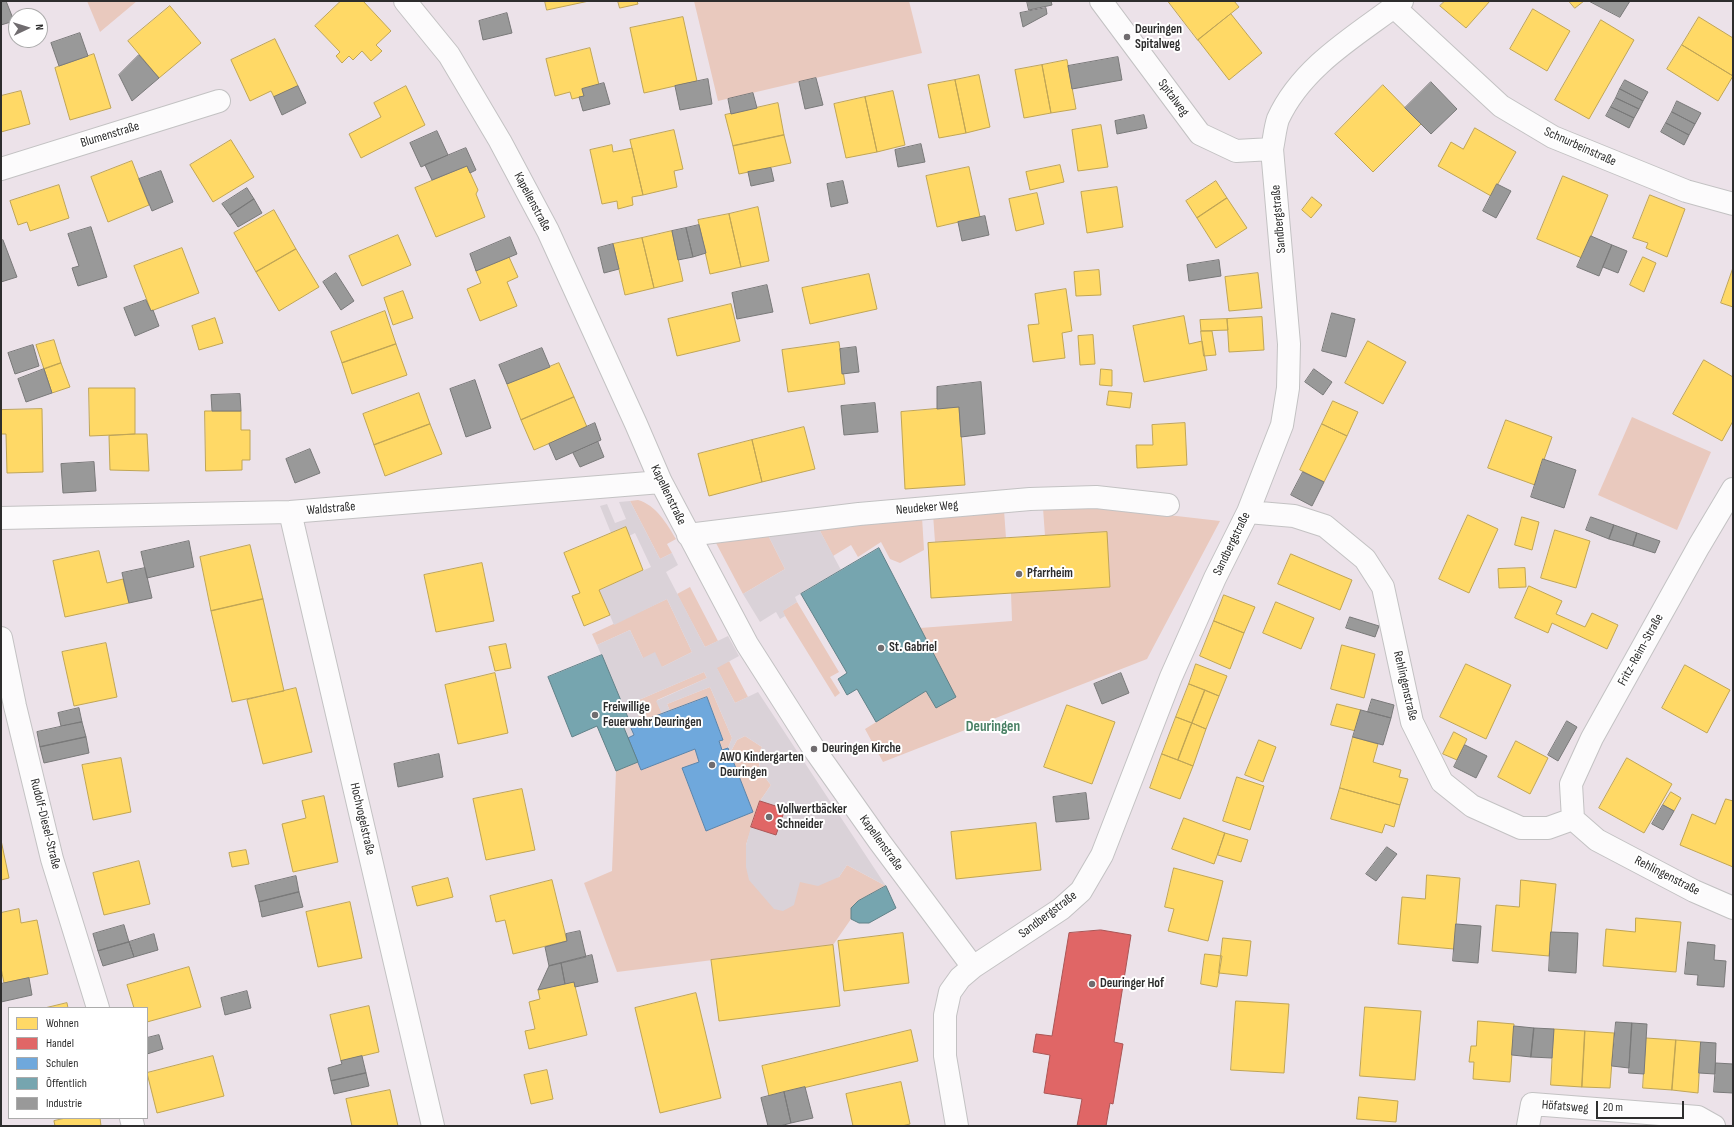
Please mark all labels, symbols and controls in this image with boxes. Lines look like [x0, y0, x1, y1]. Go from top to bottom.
north arrow [8, 8, 48, 48]
place label: Deuringen Spitalweg [1135, 22, 1182, 53]
text: N [33, 24, 46, 31]
marker: Deuringen Spitalweg [1122, 32, 1132, 42]
street label: Spitalweg [1154, 76, 1192, 120]
street label: Blumenstraße [79, 119, 141, 151]
street label: Schnurbeinstraße [1541, 124, 1619, 170]
street label: Kapellenstraße [510, 170, 554, 234]
street label: Sandbergstraße [1268, 184, 1290, 254]
street label: Kapellenstraße [647, 462, 689, 528]
street label: Neudeker Weg [895, 498, 959, 518]
street label: Waldstraße [306, 499, 356, 519]
street label: Sandbergstraße [1210, 510, 1254, 578]
place label: Pfarrheim [1027, 566, 1073, 582]
marker: Pfarrheim [1014, 569, 1024, 579]
street label: Fritz-Reim-Straße [1615, 611, 1667, 689]
place label: St. Gabriel [889, 640, 937, 656]
marker: St. Gabriel [876, 643, 886, 653]
street label: Rehlingenstraße [1389, 650, 1421, 722]
place label: Freiwillige Feuerwehr Deuringen [603, 700, 701, 731]
marker: Freiwillige Feuerwehr Deuringen [590, 710, 600, 720]
district label: Deuringen [966, 718, 1020, 736]
place label: Deuringen Kirche [822, 741, 901, 757]
marker: Deuringen Kirche [809, 744, 819, 754]
place label: AWO Kindergarten Deuringen [720, 750, 804, 781]
marker: AWO Kindergarten Deuringen [707, 760, 717, 770]
street label: Rudolf-Diesel-Straße [26, 777, 64, 871]
street label: Hochvogelstraße [346, 781, 378, 857]
place label: Vollwertbäcker Schneider [777, 802, 847, 833]
marker: Vollwertbäcker Schneider [764, 812, 774, 822]
street label: Kapellenstraße [856, 812, 906, 874]
street label: Rehlingenstraße [1632, 853, 1702, 899]
street label: Sandbergstraße [1016, 888, 1080, 942]
place label: Deuringer Hof [1100, 976, 1164, 992]
marker: Deuringer Hof [1087, 979, 1097, 989]
legend [8, 1007, 148, 1119]
text: Wohnen [46, 1016, 79, 1031]
text: Handel [46, 1036, 74, 1051]
text: Schulen [46, 1056, 78, 1071]
text: Öffentlich [46, 1076, 87, 1091]
scale bar [1598, 1093, 1686, 1119]
text: Industrie [46, 1096, 82, 1111]
street label: Höfatsweg [1541, 1098, 1589, 1116]
text: 20 m [1603, 1100, 1623, 1115]

